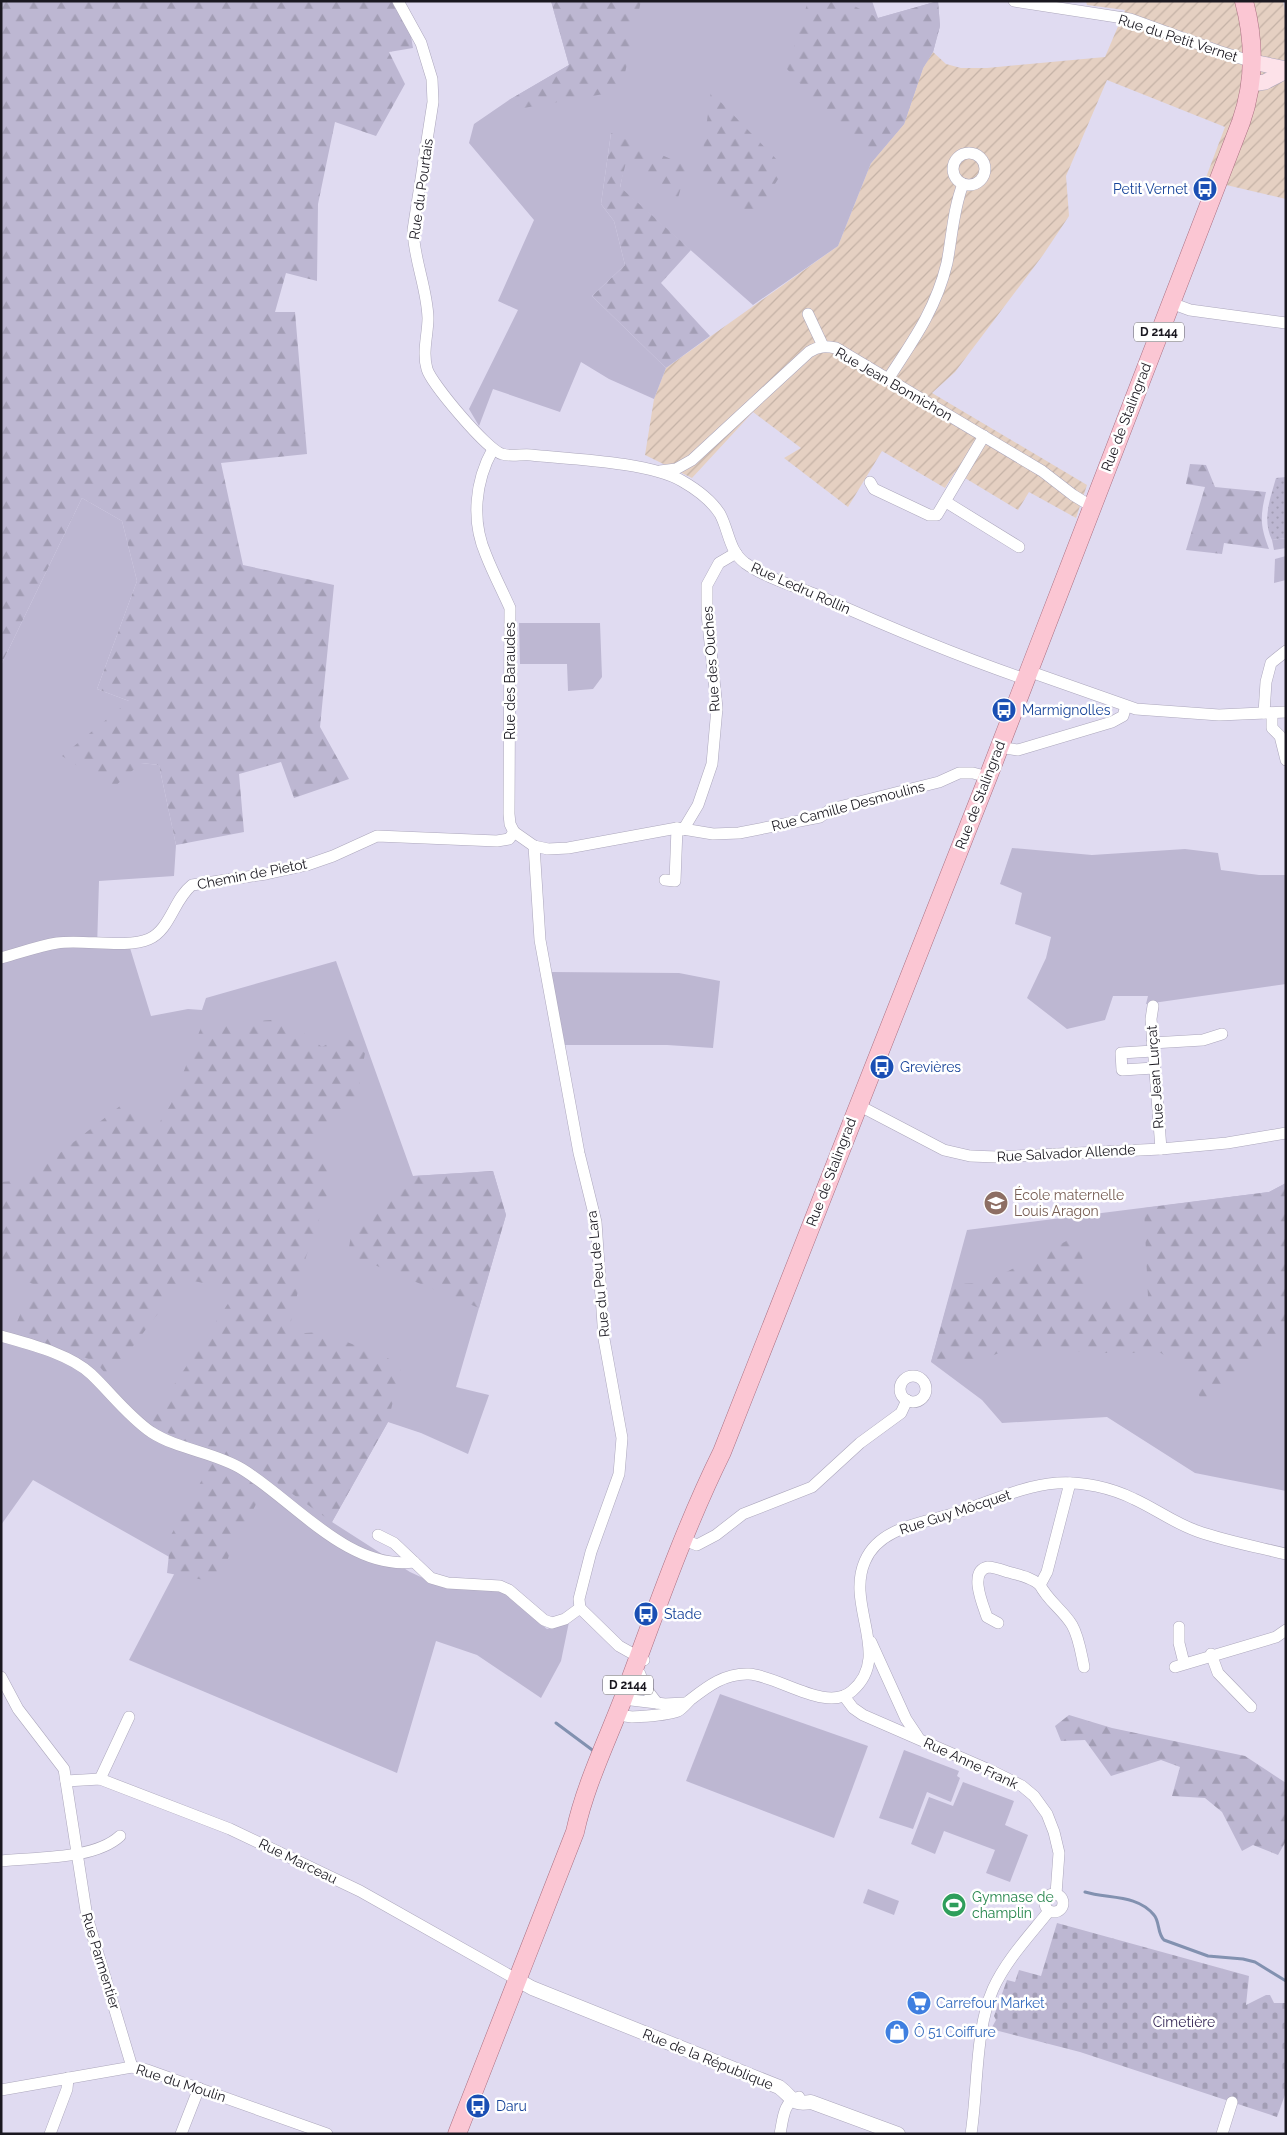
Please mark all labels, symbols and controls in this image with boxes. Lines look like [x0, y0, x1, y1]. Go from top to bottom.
street label: Rue du Petit Vernet [1116, 11, 1240, 65]
street label: Rue du Pourtais [406, 137, 436, 241]
bus stop icon: Petit Vernet [1192, 176, 1218, 202]
place label: Petit Vernet [1113, 181, 1188, 197]
road number: D 2144 [1134, 322, 1184, 342]
street label: Rue Jean Bonnichon [833, 344, 955, 424]
street label: Rue de Stalingrad [1098, 360, 1154, 474]
street label: Rue Ledru Rollin [749, 559, 853, 617]
street label: Rue des Ouches [699, 605, 723, 712]
street label: Rue des Baraudes [502, 622, 518, 740]
bus stop icon: Marmignolles [991, 697, 1017, 723]
place label: Marmignolles [1022, 702, 1111, 718]
street label: Rue de Stalingrad [952, 738, 1008, 852]
street label: Rue Camille Desmoulins [770, 778, 927, 834]
street label: Chemin de Pietot [196, 855, 309, 892]
street label: Rue Jean Lurçat [1143, 1024, 1167, 1129]
bus stop icon: Grevières [869, 1054, 895, 1080]
place label: Grevières [900, 1059, 961, 1075]
street label: Rue de Stalingrad [803, 1115, 859, 1229]
street label: Rue Salvador Allende [996, 1141, 1136, 1165]
place label: École maternelle Louis Aragon [1014, 1186, 1124, 1219]
school or university icon: École maternelle Louis Aragon [983, 1190, 1009, 1216]
street label: Rue du Peu de Lara [583, 1210, 613, 1338]
street label: Rue Guy Môcquet [897, 1486, 1013, 1538]
bus stop icon: Stade [633, 1601, 659, 1627]
place label: Stade [664, 1606, 702, 1622]
road number: D 2144 [603, 1676, 653, 1694]
street label: Rue Anne Frank [921, 1734, 1021, 1792]
street label: Rue Marceau [256, 1835, 340, 1887]
place label: Gymnase de champlin [972, 1889, 1054, 1921]
sports icon: Gymnase de champlin [941, 1892, 967, 1918]
street label: Rue Parmentier [79, 1911, 123, 2011]
supermarket icon: Carrefour Market [906, 1990, 932, 2016]
place label: Carrefour Market [936, 1995, 1045, 2011]
park label: Cimetière [1153, 2014, 1215, 2030]
shop icon: Ô 51 Coiffure [884, 2019, 910, 2045]
place label: Ô 51 Coiffure [914, 2023, 996, 2040]
street label: Rue de la République [640, 2025, 776, 2093]
street label: Rue du Moulin [134, 2061, 228, 2105]
bus stop icon: Daru [465, 2093, 491, 2119]
place label: Daru [496, 2098, 527, 2114]

